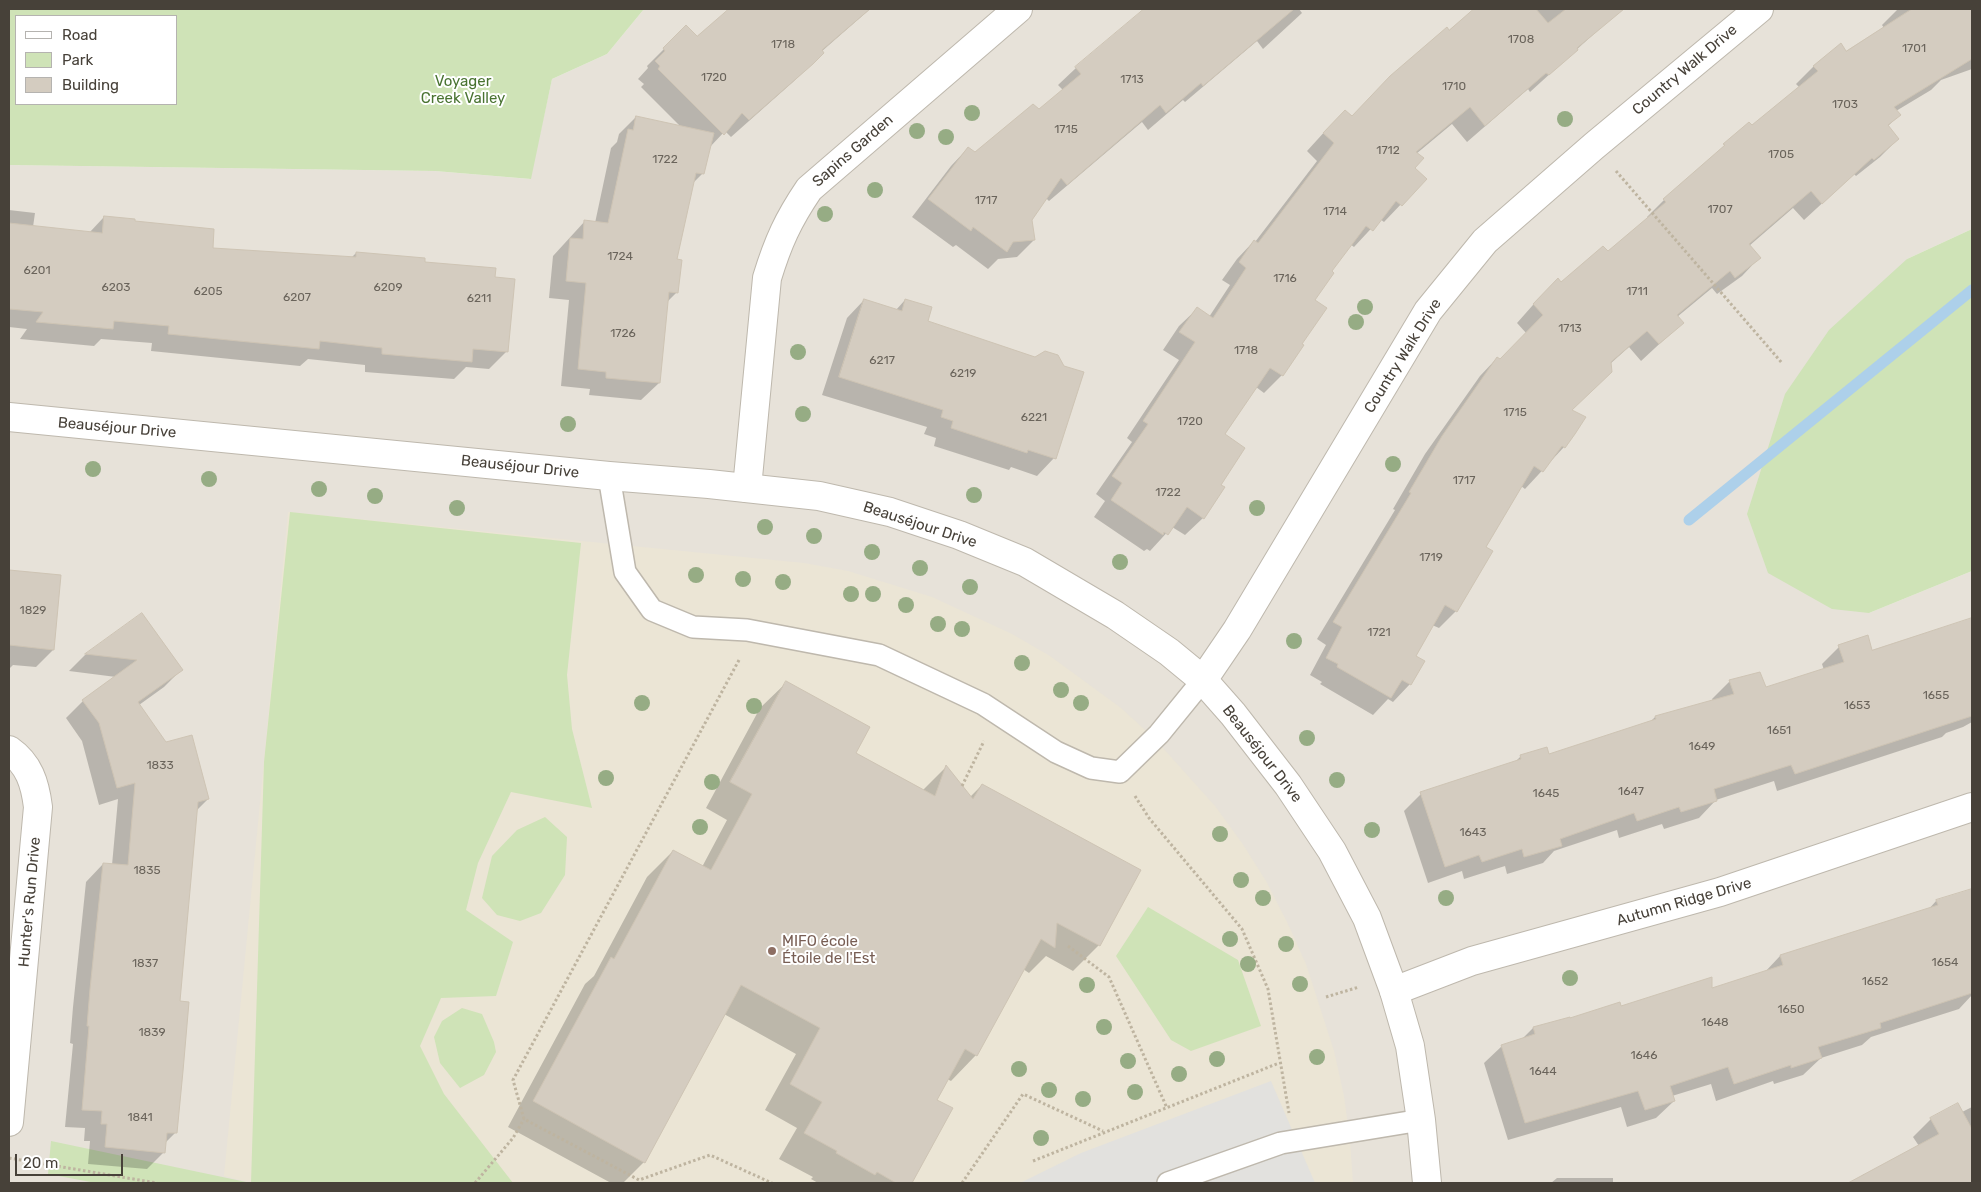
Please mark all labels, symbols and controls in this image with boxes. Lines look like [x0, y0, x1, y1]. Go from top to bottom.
legend [15, 15, 178, 105]
street label: Country Walk Drive [1629, 21, 1741, 119]
text: Road [62, 26, 98, 44]
house number: 1708 [1508, 33, 1534, 47]
house number: 1718 [771, 38, 795, 52]
house number: 1701 [1902, 42, 1926, 56]
text: Park [62, 51, 93, 69]
house number: 1720 [701, 71, 727, 85]
park label: Voyager Creek Valley [421, 73, 505, 108]
house number: 1713 [1120, 73, 1144, 87]
text: Building [62, 76, 119, 94]
house number: 1710 [1442, 80, 1466, 94]
house number: 1703 [1832, 98, 1858, 112]
street label: Sapins Garden [809, 111, 897, 191]
house number: 1715 [1054, 123, 1078, 137]
house number: 1712 [1376, 144, 1400, 158]
house number: 1705 [1768, 148, 1794, 162]
house number: 1722 [652, 153, 678, 167]
house number: 1717 [975, 194, 997, 208]
house number: 1707 [1707, 203, 1733, 217]
house number: 1714 [1323, 205, 1347, 219]
house number: 1724 [607, 250, 633, 264]
house number: 6201 [23, 264, 51, 278]
house number: 1716 [1273, 272, 1297, 286]
house number: 6203 [101, 281, 131, 295]
house number: 6209 [373, 281, 403, 295]
house number: 6205 [193, 285, 223, 299]
house number: 1711 [1626, 285, 1648, 299]
house number: 6207 [283, 291, 311, 305]
house number: 6211 [467, 292, 491, 306]
street label: Country Walk Drive [1361, 296, 1445, 416]
house number: 1713 [1558, 322, 1582, 336]
house number: 1726 [610, 327, 636, 341]
house number: 1718 [1234, 344, 1258, 358]
house number: 6217 [869, 354, 895, 368]
house number: 6219 [950, 367, 976, 381]
house number: 1715 [1503, 406, 1527, 420]
house number: 6221 [1021, 411, 1047, 425]
street label: Beauséjour Drive [57, 414, 177, 442]
house number: 1720 [1177, 415, 1203, 429]
street label: Beauséjour Drive [460, 452, 580, 482]
house number: 1717 [1453, 474, 1475, 488]
house number: 1722 [1155, 486, 1181, 500]
street label: Beauséjour Drive [861, 498, 979, 552]
house number: 1719 [1419, 551, 1443, 565]
house number: 1829 [20, 604, 46, 618]
house number: 1721 [1367, 626, 1391, 640]
house number: 1655 [1923, 689, 1949, 703]
house number: 1653 [1844, 699, 1870, 713]
street label: Beauséjour Drive [1218, 702, 1306, 806]
house number: 1651 [1767, 724, 1791, 738]
house number: 1649 [1689, 740, 1715, 754]
house number: 1833 [146, 759, 174, 773]
house number: 1647 [1618, 785, 1644, 799]
house number: 1645 [1533, 787, 1559, 801]
house number: 1643 [1459, 826, 1487, 840]
street label: Hunter's Run Drive [15, 836, 45, 968]
house number: 1835 [133, 864, 161, 878]
street label: Autumn Ridge Drive [1614, 874, 1754, 930]
place label: MIFO école Étoile de l'Est [782, 933, 875, 968]
marker: MIFO école Étoile de l'Est [766, 945, 778, 957]
house number: 1654 [1932, 956, 1958, 970]
house number: 1837 [132, 957, 158, 971]
house number: 1652 [1862, 975, 1888, 989]
house number: 1650 [1777, 1003, 1805, 1017]
house number: 1648 [1701, 1016, 1729, 1030]
house number: 1839 [138, 1026, 166, 1040]
house number: 1646 [1630, 1049, 1658, 1063]
house number: 1644 [1529, 1065, 1557, 1079]
house number: 1841 [127, 1111, 153, 1125]
scale bar [18, 1144, 125, 1176]
text: 20 m [23, 1154, 58, 1172]

